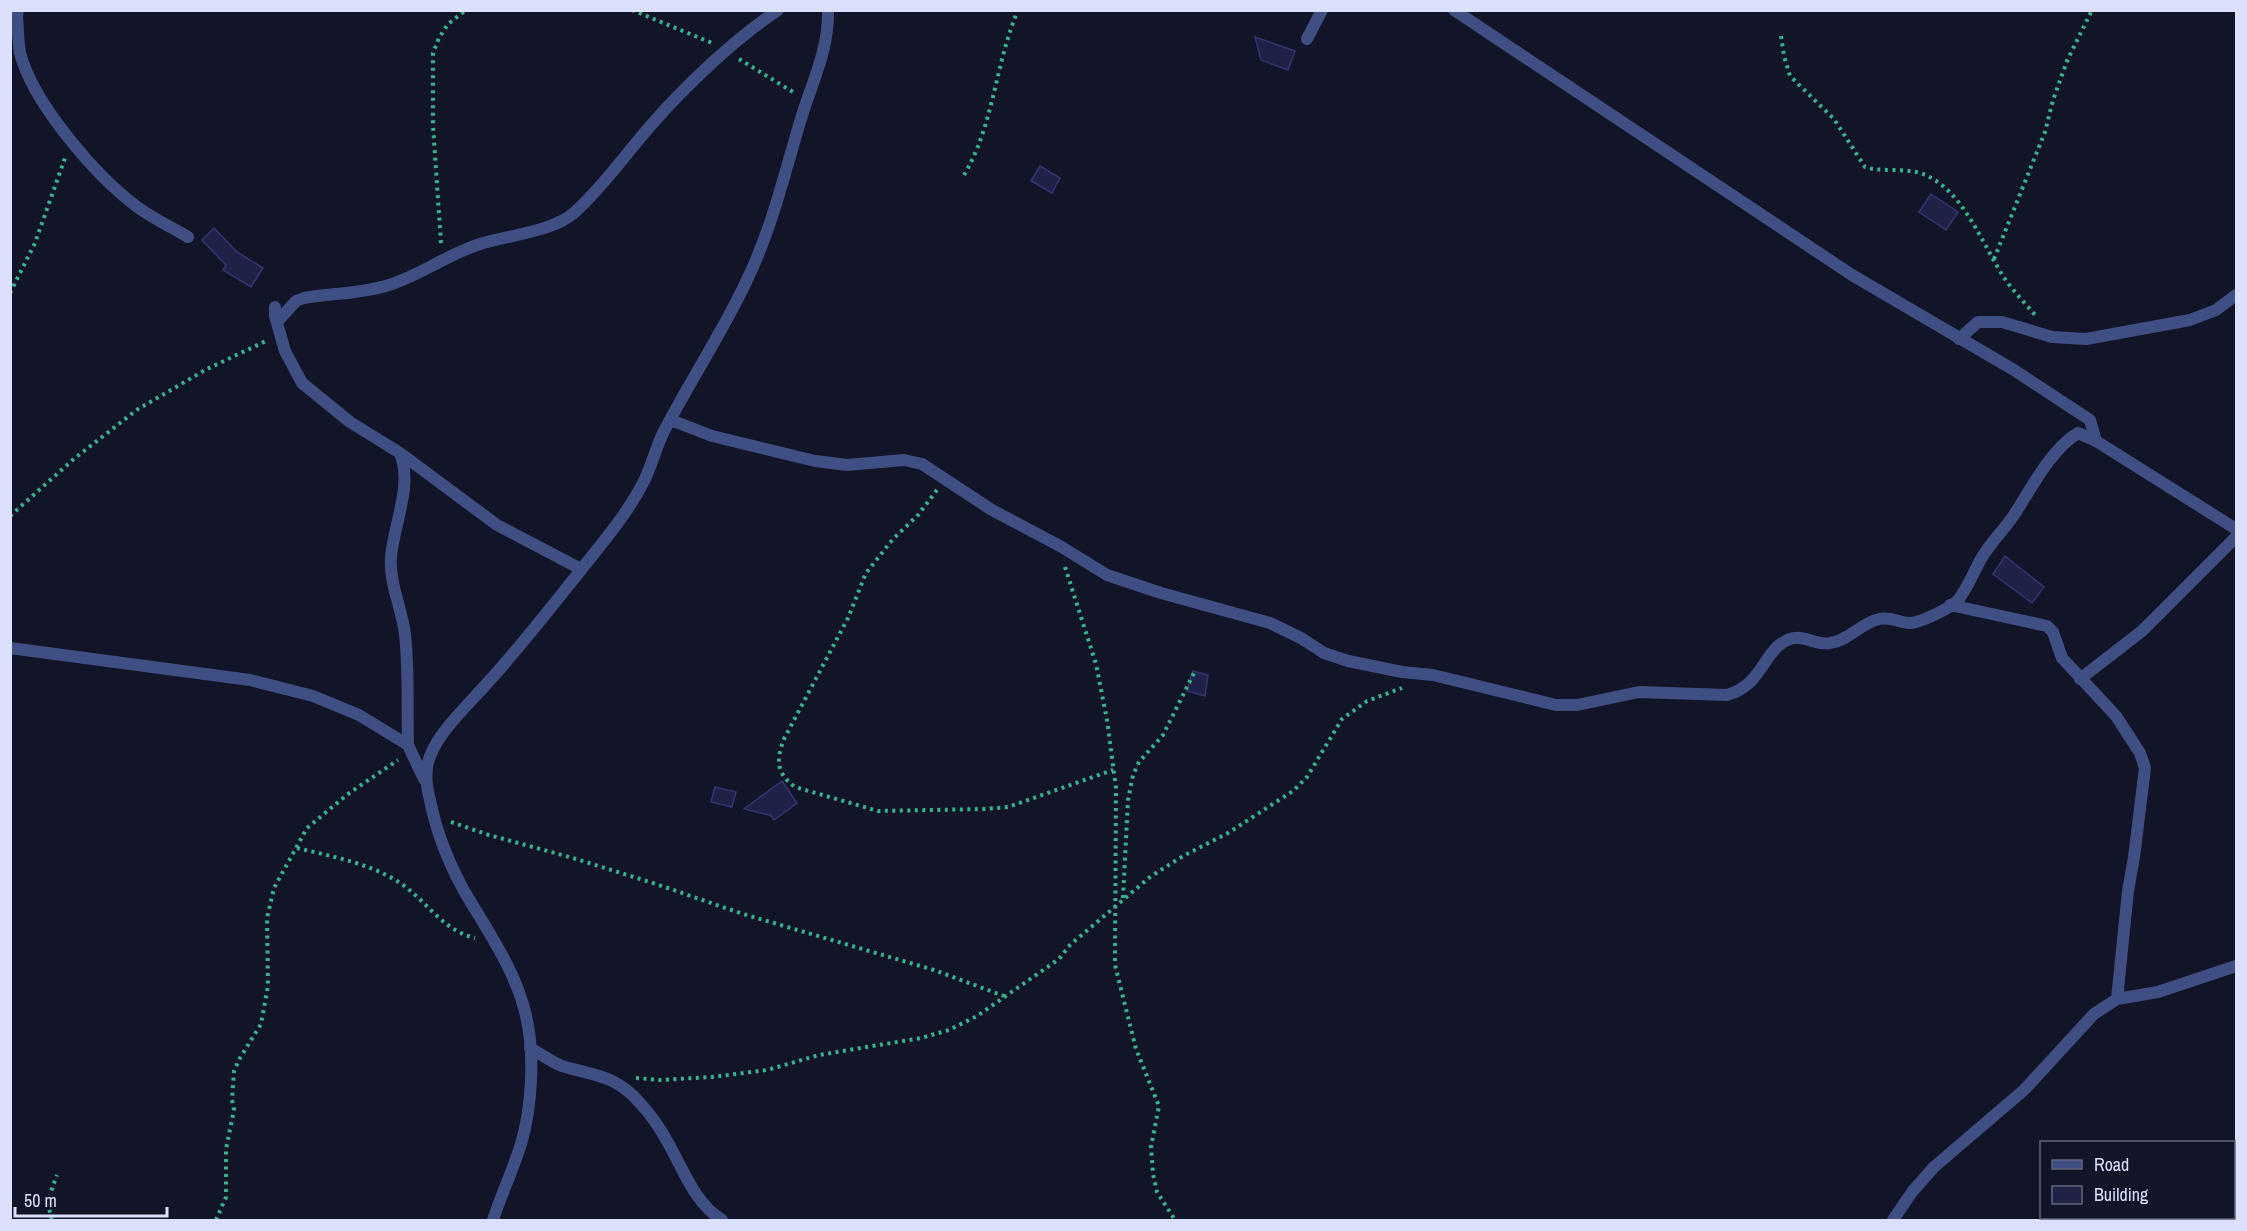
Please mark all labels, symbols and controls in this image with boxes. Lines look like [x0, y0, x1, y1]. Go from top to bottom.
legend [2040, 1141, 2235, 1219]
text: Road [2094, 1152, 2129, 1177]
scale bar [15, 1180, 166, 1218]
text: Building [2094, 1182, 2149, 1207]
text: 50 m [24, 1188, 57, 1213]

